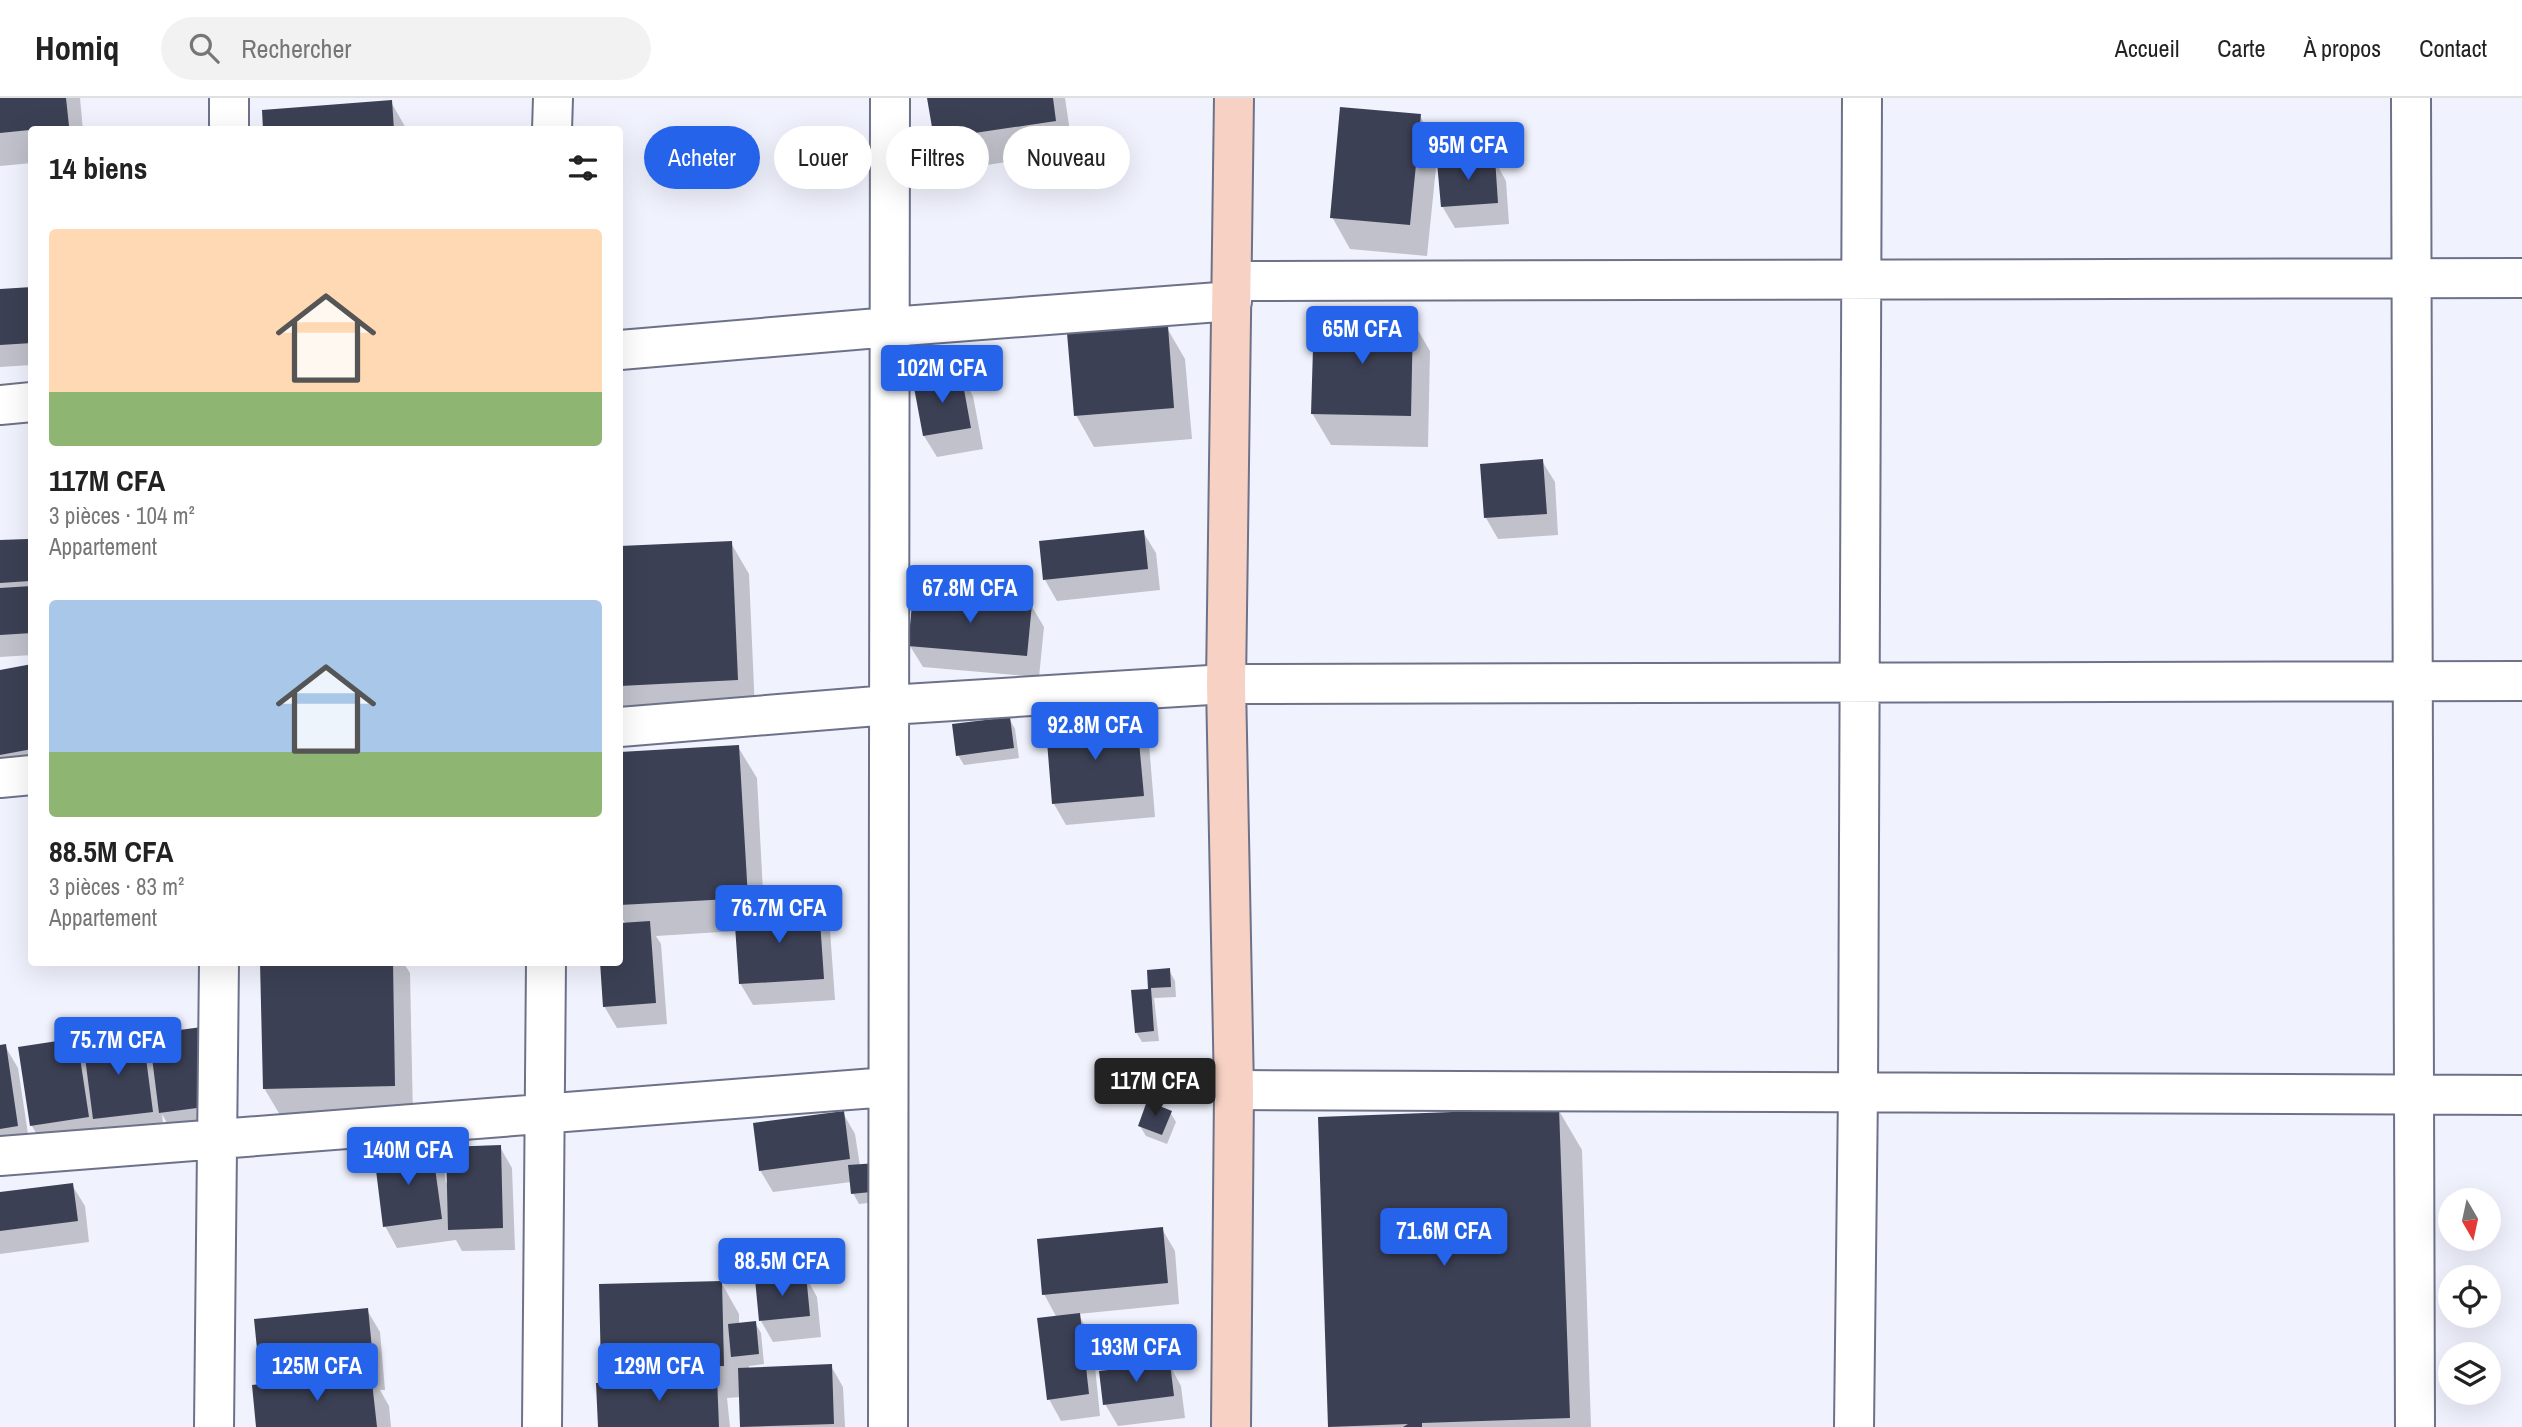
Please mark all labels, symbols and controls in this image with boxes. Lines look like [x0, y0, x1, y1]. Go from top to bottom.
search box [161, 17, 651, 80]
text: Homiq [35, 26, 119, 70]
icon: search [185, 29, 223, 67]
text: Rechercher [241, 31, 351, 66]
text: Accueil [2115, 32, 2179, 64]
text: Carte [2217, 32, 2265, 64]
text: À propos [2303, 32, 2381, 64]
text: Contact [2419, 32, 2487, 64]
pin: 95M CFA [1403, 122, 1533, 182]
chip: Acheter [644, 126, 760, 189]
chip: Louer [774, 126, 872, 189]
chip: Filtres [886, 126, 989, 189]
chip: Nouveau [1003, 126, 1130, 189]
text: 95M CFA [1428, 129, 1508, 160]
text: 14 biens [49, 148, 147, 188]
icon: filters [564, 149, 602, 187]
icon: home [263, 275, 389, 401]
pin: 65M CFA [1297, 306, 1427, 366]
text: 65M CFA [1322, 313, 1402, 344]
pin: 102M CFA [870, 345, 1014, 405]
text: 102M CFA [897, 352, 987, 383]
text: 117M CFA [49, 460, 165, 500]
text: 3 pièces · 104 m² [49, 500, 195, 531]
text: Appartement [49, 531, 157, 562]
pin: 67.8M CFA [890, 566, 1050, 625]
text: 67.8M CFA [922, 572, 1018, 603]
icon: home [263, 646, 389, 772]
pin: 92.8M CFA [1015, 702, 1175, 762]
text: 92.8M CFA [1047, 709, 1143, 740]
text: 88.5M CFA [49, 831, 173, 871]
text: 3 pièces · 83 m² [49, 871, 184, 902]
pin: 76.7M CFA [699, 886, 859, 945]
text: 76.7M CFA [731, 892, 827, 923]
text: Appartement [49, 902, 157, 933]
pin: 75.7M CFA [38, 1018, 198, 1077]
text: 75.7M CFA [70, 1024, 166, 1055]
pin: 117M CFA [1083, 1058, 1227, 1118]
text: 117M CFA [1110, 1065, 1200, 1096]
pin: 140M CFA [336, 1128, 480, 1187]
text: 140M CFA [363, 1134, 453, 1165]
north arrow [2438, 1188, 2501, 1251]
map controls [2438, 1188, 2501, 1405]
pin: 71.6M CFA [1364, 1208, 1524, 1268]
text: 71.6M CFA [1396, 1215, 1492, 1246]
pin: 88.5M CFA [702, 1238, 862, 1298]
text: 88.5M CFA [734, 1245, 830, 1276]
button: locate [2438, 1265, 2501, 1328]
pin: 193M CFA [1064, 1324, 1208, 1384]
text: 193M CFA [1091, 1331, 1181, 1362]
button: layers [2438, 1342, 2501, 1405]
pin: 125M CFA [245, 1344, 389, 1403]
pin: 129M CFA [587, 1344, 731, 1403]
text: 125M CFA [272, 1350, 362, 1381]
text: 129M CFA [614, 1350, 704, 1381]

